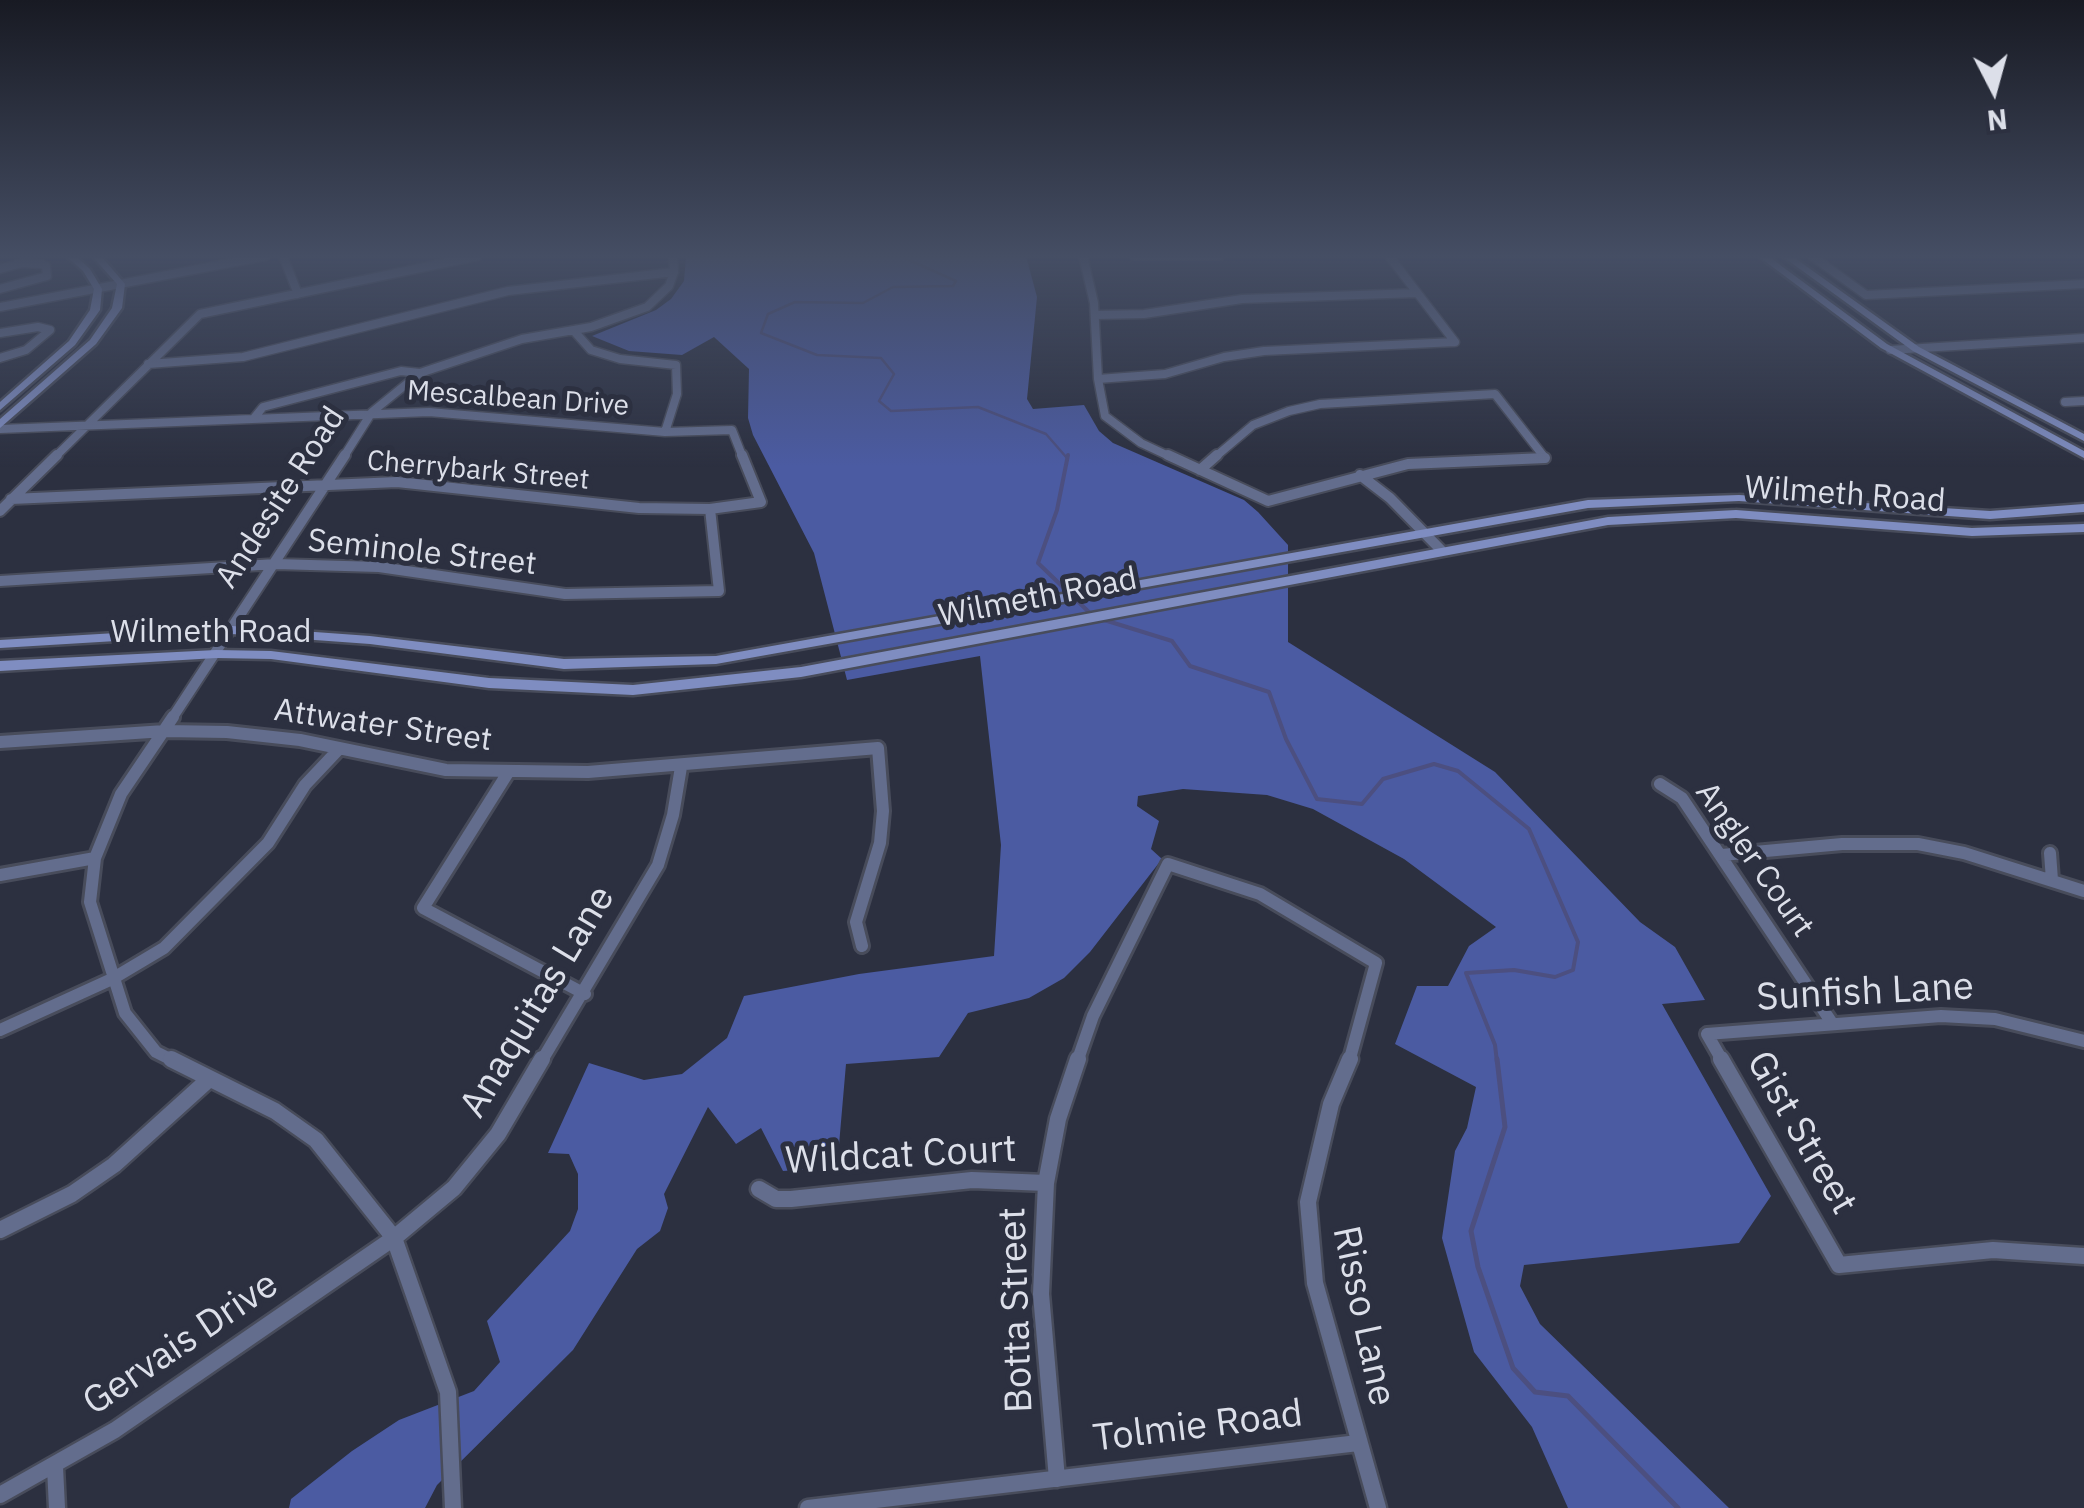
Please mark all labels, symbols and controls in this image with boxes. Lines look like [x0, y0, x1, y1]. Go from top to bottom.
north arrow [1944, 40, 2044, 140]
text: N [1985, 101, 2009, 140]
street label: Mescalbean Drive [406, 374, 630, 424]
street label: Andesite Road [208, 400, 354, 596]
street label: Cherrybark Street [365, 445, 591, 497]
street label: Wilmeth Road [1743, 469, 1947, 521]
street label: Seminole Street [306, 522, 538, 584]
street label: Wilmeth Road [936, 560, 1140, 636]
street label: Wilmeth Road [110, 614, 312, 652]
street label: Attwater Street [272, 692, 494, 760]
street label: Angler Court [1687, 775, 1821, 945]
street label: Anaquitas Lane [451, 878, 625, 1126]
street label: Sunfish Lane [1755, 965, 1975, 1021]
street label: Gist Street [1736, 1043, 1866, 1223]
street label: Wildcat Court [784, 1127, 1018, 1185]
street label: Botta Street [991, 1206, 1043, 1414]
street label: Risso Lane [1322, 1222, 1404, 1410]
street label: Gervais Drive [75, 1262, 287, 1426]
street label: Tolmie Road [1091, 1392, 1305, 1462]

